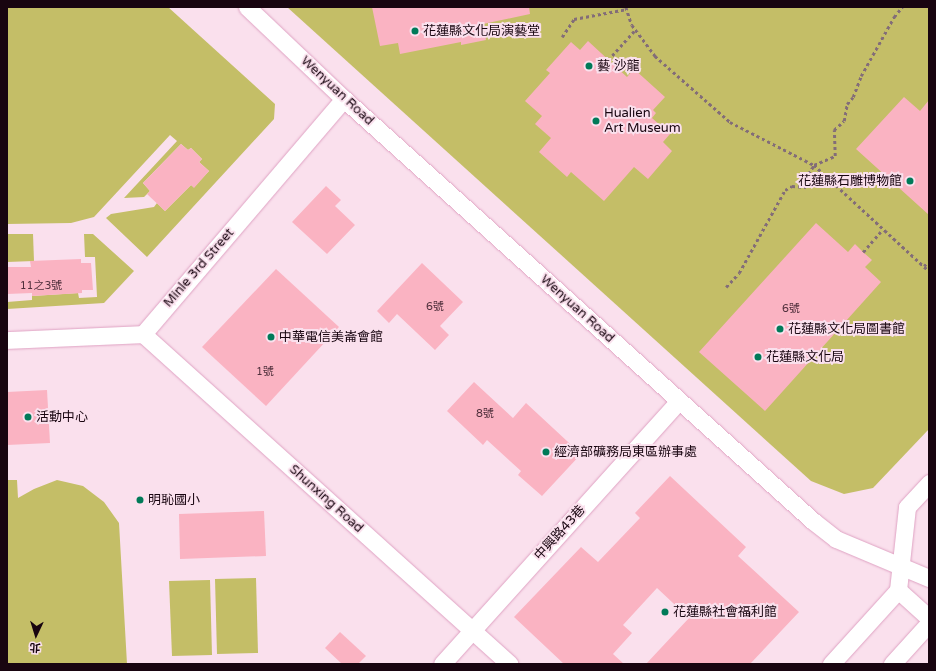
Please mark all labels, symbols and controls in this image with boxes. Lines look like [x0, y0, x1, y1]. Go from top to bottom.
place label: 花蓮縣文化局演藝堂 [423, 23, 540, 39]
marker: 花蓮縣文化局演藝堂 [410, 26, 420, 36]
street label: Wenyuan Road [297, 53, 377, 129]
place label: 藝 沙龍 [597, 58, 639, 74]
marker: 藝 沙龍 [584, 61, 594, 71]
place label: Hualien Art Museum [604, 106, 681, 137]
marker: Hualien Art Museum [591, 116, 601, 126]
place label: 花蓮縣石雕博物館 [798, 173, 902, 189]
marker: 花蓮縣石雕博物館 [905, 176, 915, 186]
street label: Minle 3rd Street [161, 225, 237, 311]
street label: Wenyuan Road [537, 272, 617, 346]
house number: 11之3號 [20, 279, 62, 293]
house number: 6號 [426, 300, 444, 314]
house number: 6號 [782, 302, 800, 316]
place label: 花蓮縣文化局圖書館 [788, 321, 905, 337]
marker: 花蓮縣文化局圖書館 [775, 324, 785, 334]
place label: 中華電信美崙會館 [279, 329, 383, 345]
marker: 中華電信美崙會館 [266, 332, 276, 342]
place label: 花蓮縣文化局 [766, 349, 844, 365]
marker: 花蓮縣文化局 [753, 352, 763, 362]
house number: 1號 [256, 365, 274, 379]
house number: 8號 [476, 407, 494, 421]
place label: 活動中心 [36, 409, 88, 425]
marker: 活動中心 [23, 412, 33, 422]
place label: 經濟部礦務局東區辦事處 [554, 444, 697, 460]
marker: 經濟部礦務局東區辦事處 [541, 447, 551, 457]
street label: Shunxing Road [286, 462, 366, 536]
place label: 明恥國小 [148, 492, 200, 508]
marker: 明恥國小 [135, 495, 145, 505]
street label: 中興路43巷 [531, 502, 589, 564]
place label: 花蓮縣社會福利館 [673, 604, 777, 620]
marker: 花蓮縣社會福利館 [660, 607, 670, 617]
north arrow [16, 615, 56, 655]
text: 北 [29, 641, 41, 654]

